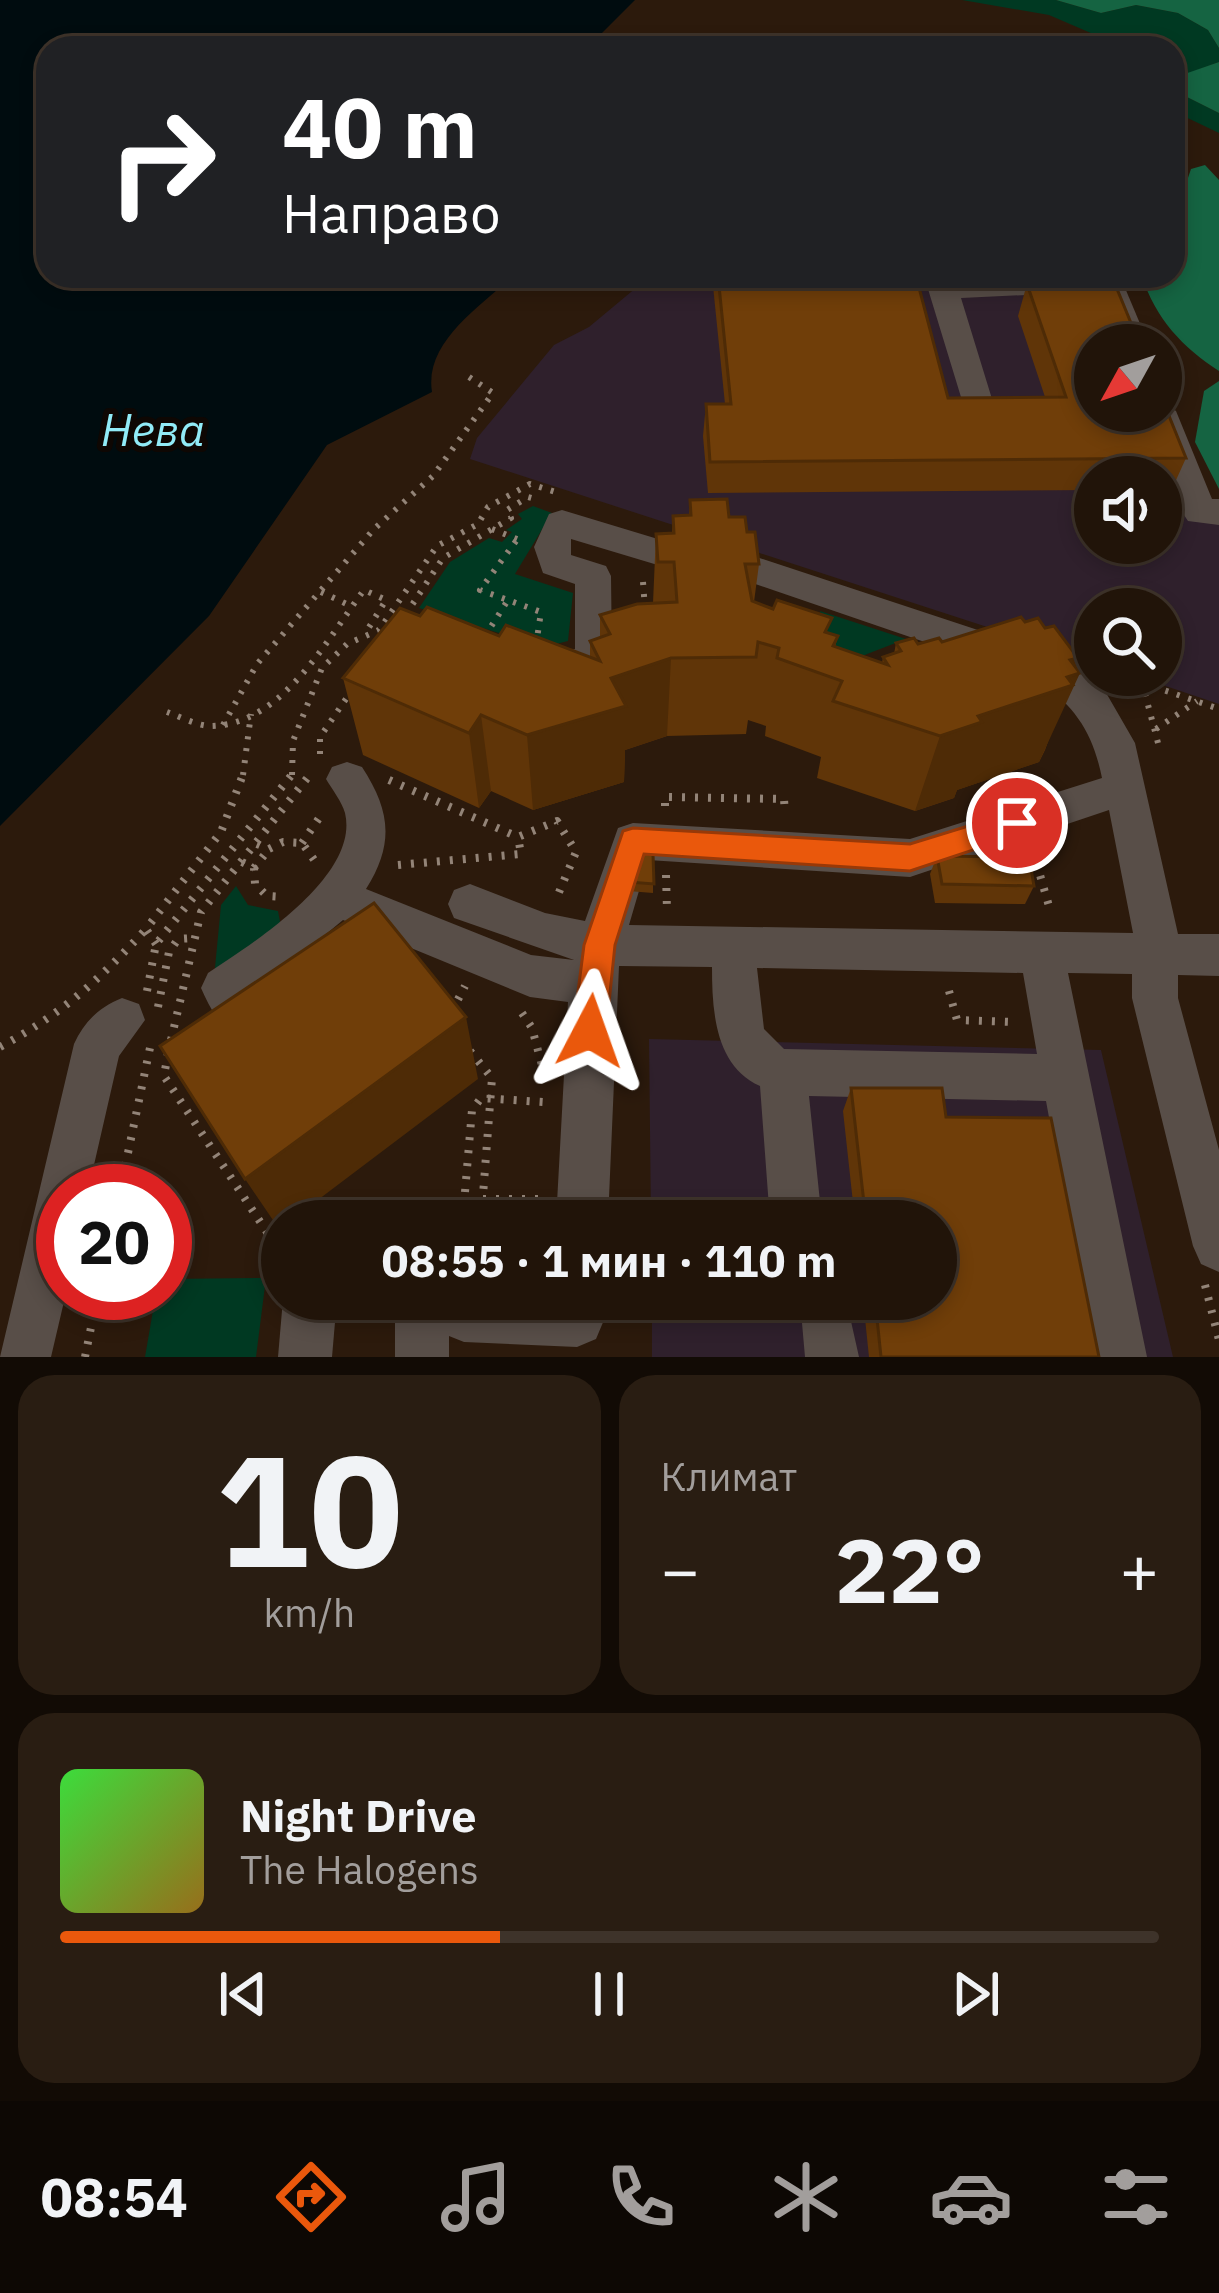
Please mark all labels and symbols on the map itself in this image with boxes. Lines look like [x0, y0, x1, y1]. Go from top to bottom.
north arrow [1074, 324, 1182, 432]
water label: Нева [101, 400, 205, 458]
pin [966, 772, 1068, 874]
position arrow [527, 968, 653, 1094]
speed limit sign: 20 [36, 1164, 192, 1320]

